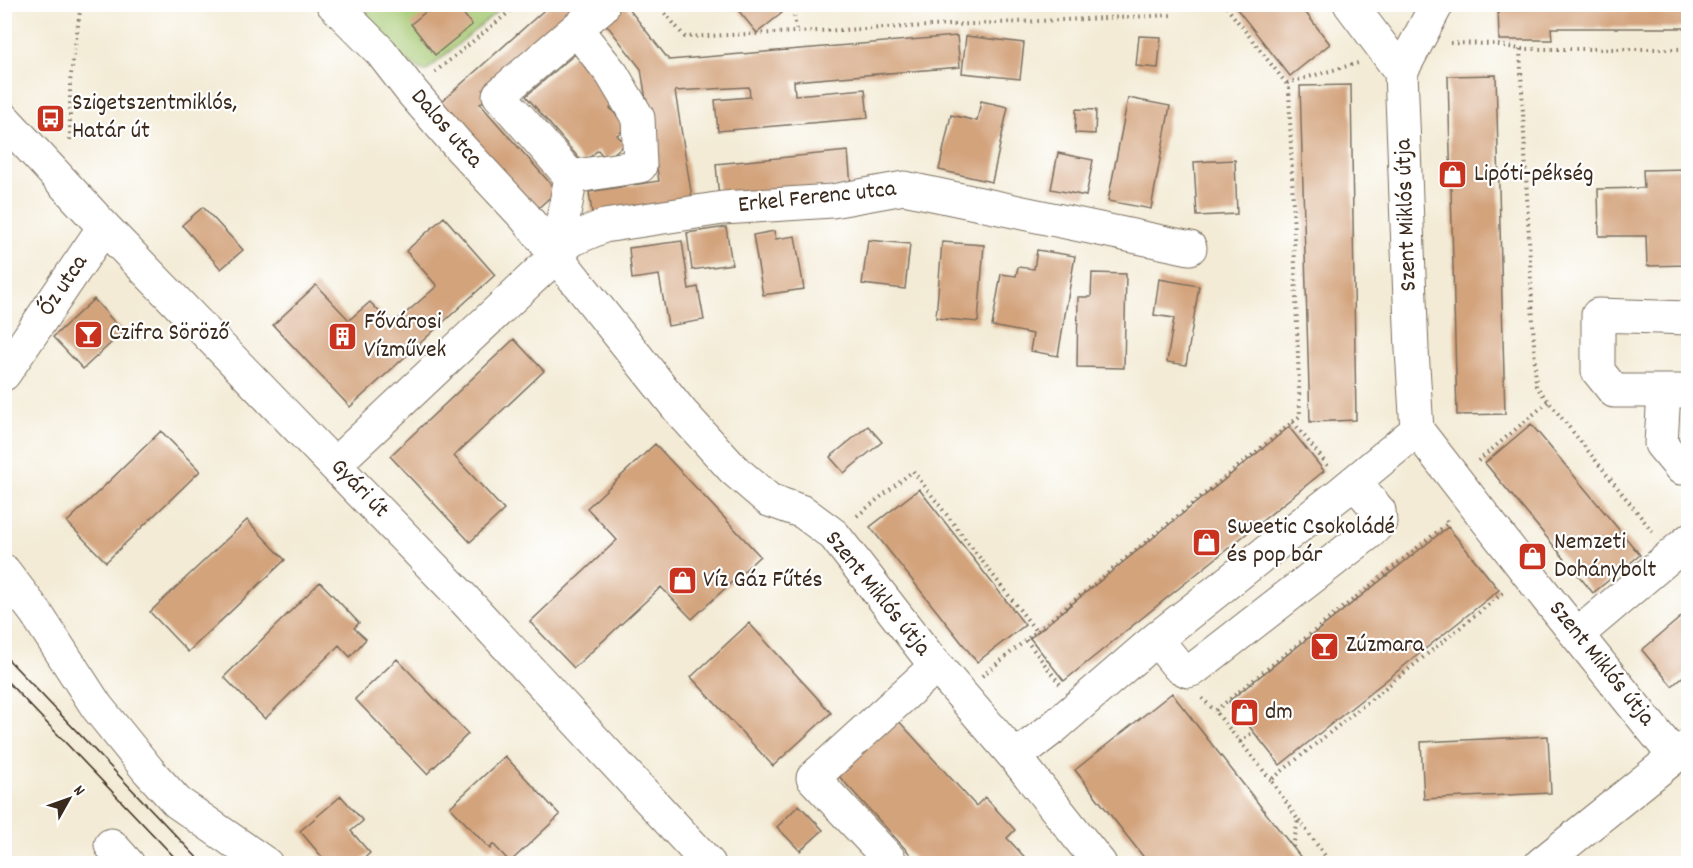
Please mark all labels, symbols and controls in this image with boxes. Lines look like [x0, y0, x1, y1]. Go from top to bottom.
street label: Dalos utca [402, 82, 491, 177]
place label: Szigetszentmiklós, Határ út [72, 87, 238, 149]
bus stop icon: Szigetszentmiklós, Határ út [35, 102, 67, 134]
street label: Szent Miklós útja [1387, 137, 1427, 292]
place label: Lipóti-pékség [1474, 158, 1594, 192]
shop icon: Lipóti-pékség [1437, 159, 1469, 191]
street label: Erkel Ferenc utca [736, 173, 898, 223]
street label: Őz utca [31, 248, 97, 324]
place label: Fővárosi Vízművek [364, 306, 446, 368]
place label: Czifra Söröző [109, 317, 229, 351]
bar icon: Czifra Söröző [72, 318, 104, 350]
building icon: Fővárosi Vízművek [327, 321, 359, 353]
street label: Gyári út [322, 451, 396, 527]
place label: Sweetic Csokoládé és pop bár [1227, 511, 1395, 573]
street label: Szent Miklós útja [816, 524, 939, 665]
shop icon: Sweetic Csokoládé és pop bár [1190, 526, 1222, 558]
place label: Nemzeti Dohánybolt [1554, 526, 1657, 588]
shop icon: Nemzeti Dohánybolt [1517, 541, 1549, 573]
place label: Víz Gáz Fűtés [703, 564, 823, 598]
shop icon: Víz Gáz Fűtés [666, 565, 698, 597]
street label: Szent Miklós útja [1540, 594, 1663, 735]
place label: Zúzmara [1346, 629, 1425, 663]
bar icon: Zúzmara [1309, 630, 1341, 662]
place label: dm [1265, 696, 1293, 730]
shop icon: dm [1228, 697, 1260, 729]
north arrow [39, 769, 99, 829]
text: N [67, 781, 90, 801]

